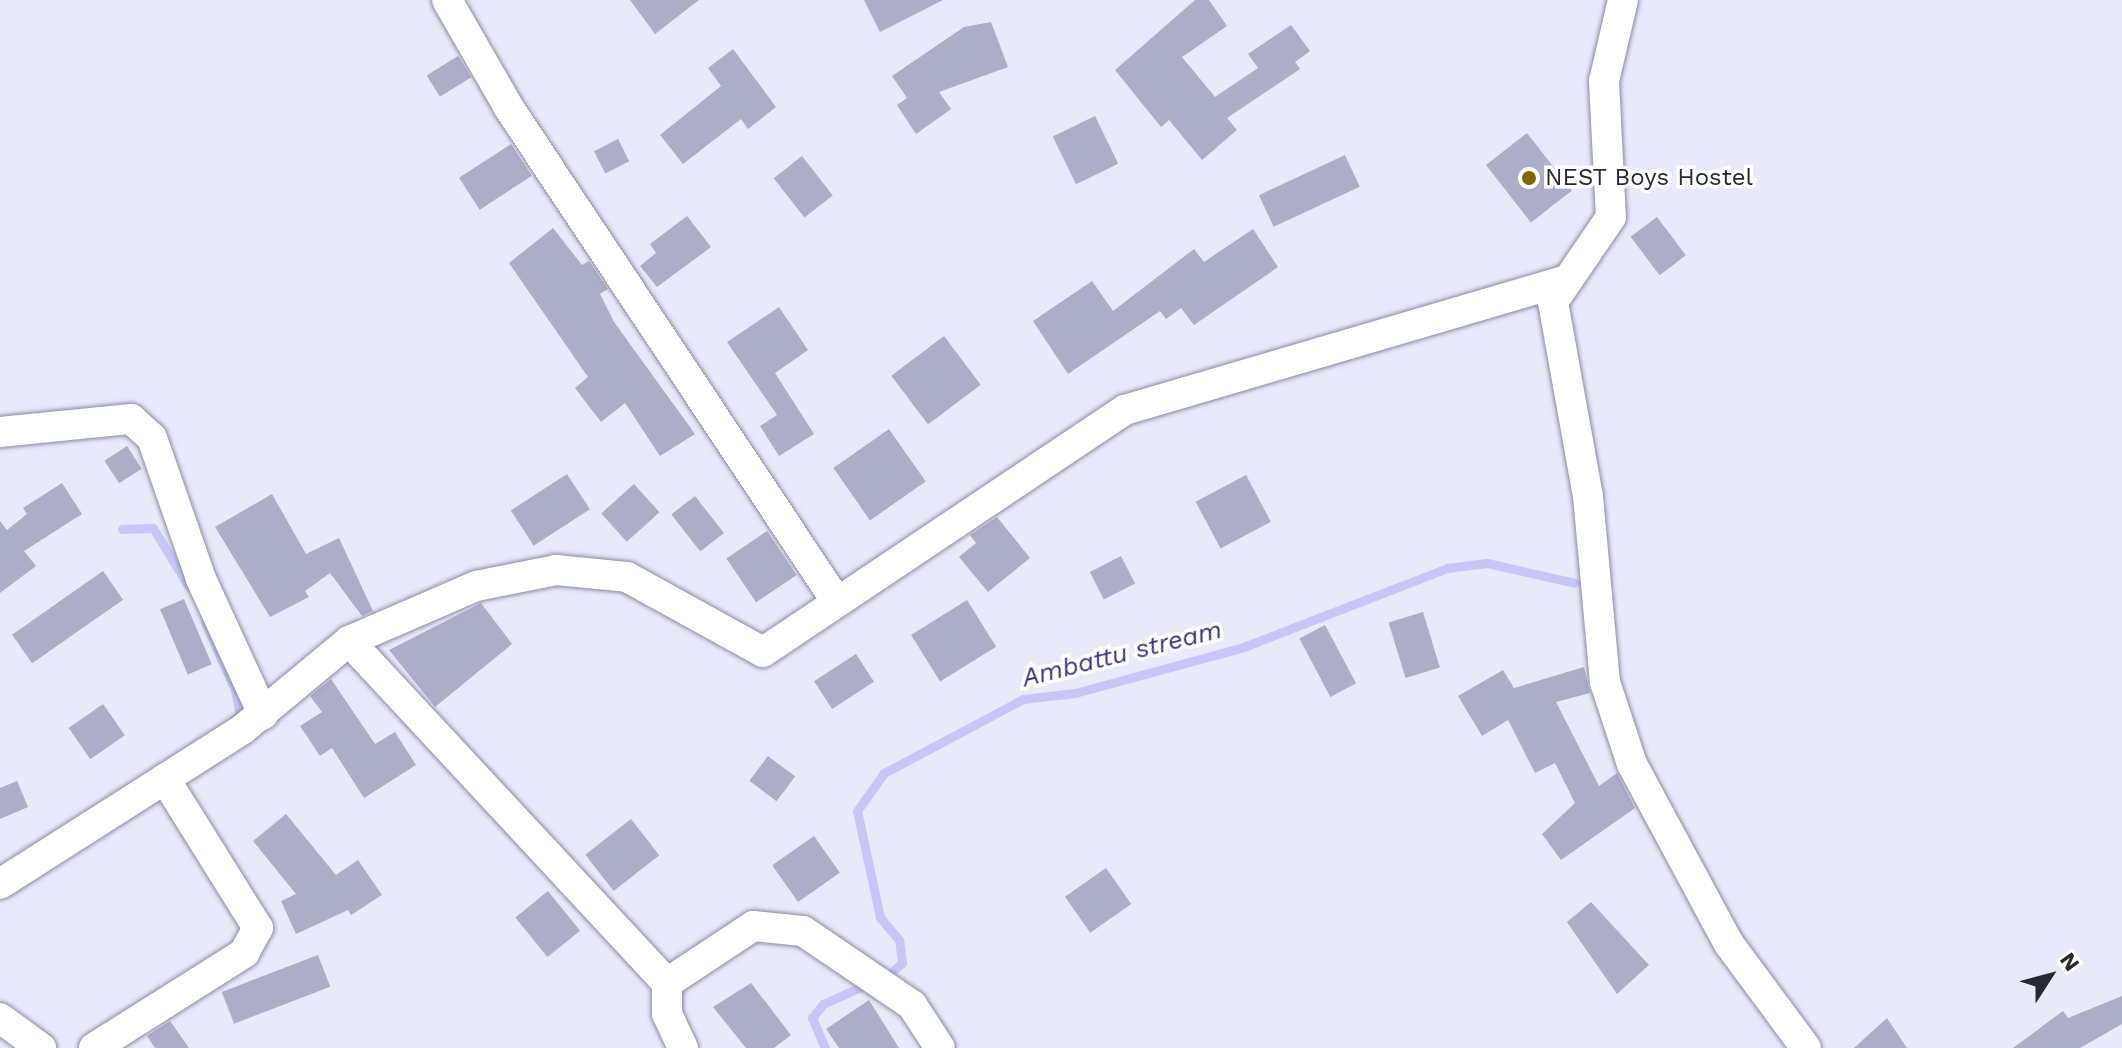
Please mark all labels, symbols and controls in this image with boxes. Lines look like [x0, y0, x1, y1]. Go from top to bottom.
place label: NEST Boys Hostel [1545, 164, 1754, 192]
marker: NEST Boys Hostel [1520, 169, 1538, 187]
water label: Ambattu stream [1019, 614, 1225, 694]
north arrow [2010, 936, 2090, 1016]
text: N [2055, 948, 2085, 976]

